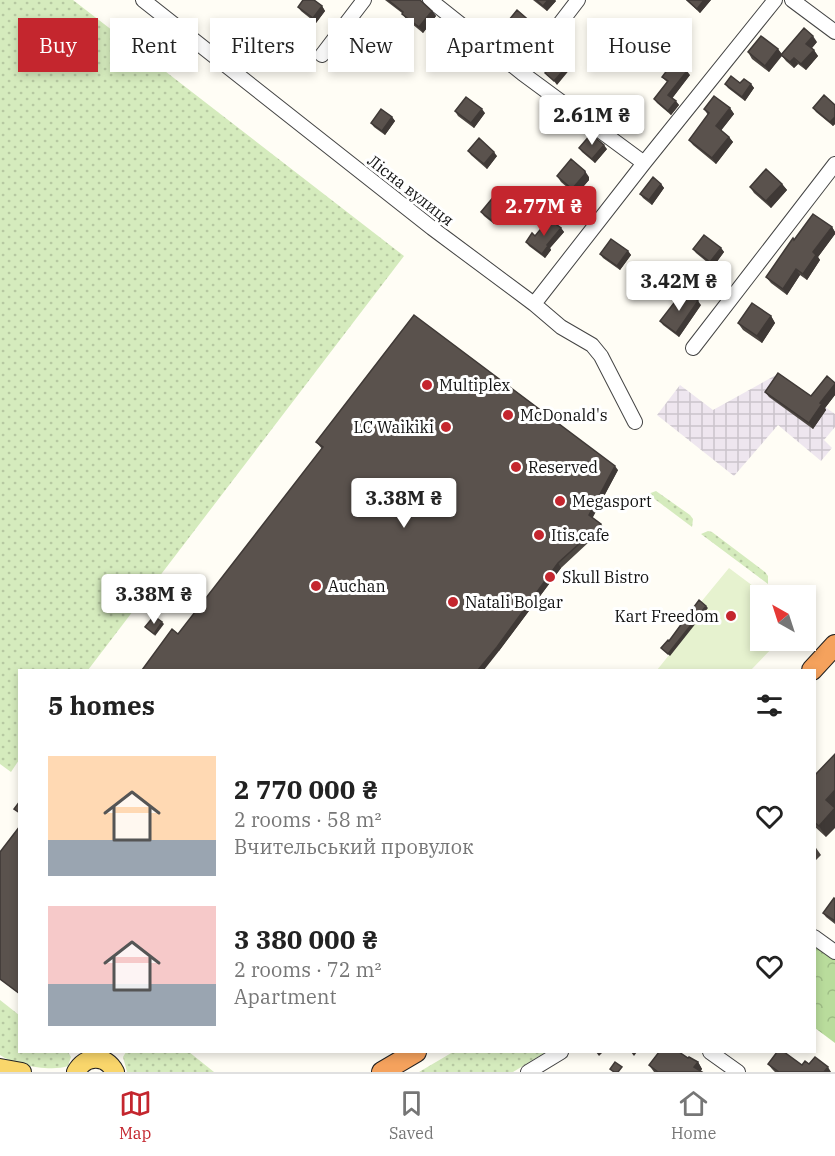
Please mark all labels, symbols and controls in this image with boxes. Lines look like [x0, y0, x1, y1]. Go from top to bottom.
chip: Buy [18, 18, 98, 72]
chip: Rent [110, 18, 198, 72]
chip: Filters [210, 18, 316, 72]
chip: New [328, 18, 414, 72]
chip: Apartment [426, 18, 575, 72]
chip: House [587, 18, 692, 72]
pin: 2.61M ₴ [537, 95, 647, 146]
text: 2.61M ₴ [553, 101, 631, 128]
street label: Лісна вулиця [364, 150, 458, 230]
pin: 2.77M ₴ [489, 186, 599, 237]
text: 2.77M ₴ [505, 192, 583, 219]
pin: 3.42M ₴ [624, 261, 734, 312]
text: 3.42M ₴ [640, 267, 718, 294]
place label: Multiplex [439, 375, 510, 395]
marker: Multiplex [420, 378, 434, 392]
place label: McDonald's [520, 405, 608, 425]
marker: McDonald's [501, 408, 515, 422]
place label: LC Waikiki [354, 417, 434, 437]
marker: LC Waikiki [439, 420, 453, 434]
place label: Reserved [528, 457, 598, 477]
marker: Reserved [509, 460, 523, 474]
pin: 3.38M ₴ [349, 478, 459, 529]
text: 3.38M ₴ [365, 484, 443, 511]
place label: Megasport [572, 491, 652, 511]
marker: Megasport [553, 494, 567, 508]
place label: Itis.cafe [551, 525, 609, 545]
marker: Itis.cafe [532, 528, 546, 542]
place label: Skull Bistro [562, 567, 649, 587]
marker: Skull Bistro [543, 570, 557, 584]
pin: 3.38M ₴ [99, 574, 209, 625]
place label: Auchan [328, 576, 386, 596]
marker: Auchan [309, 579, 323, 593]
text: 3.38M ₴ [115, 580, 193, 607]
north arrow [750, 585, 816, 651]
map controls [750, 585, 816, 651]
place label: Natali Bolgar [465, 592, 563, 612]
marker: Natali Bolgar [446, 595, 460, 609]
place label: Kart Freedom [615, 606, 719, 626]
marker: Kart Freedom [724, 609, 738, 623]
text: 5 homes [48, 688, 155, 722]
icon: filters [753, 689, 786, 722]
text: 2 770 000 ₴ [234, 772, 378, 806]
icon: home [96, 780, 168, 852]
icon: heart [753, 800, 786, 833]
text: 2 rooms · 58 m² [234, 806, 381, 833]
text: Вчительський провулок [234, 833, 474, 860]
text: 3 380 000 ₴ [234, 922, 378, 956]
icon: home [96, 930, 168, 1002]
icon: heart [753, 950, 786, 983]
text: 2 rooms · 72 m² [234, 956, 381, 983]
text: Apartment [234, 983, 337, 1010]
tab: Map [119, 1087, 152, 1143]
tab: Saved [389, 1087, 434, 1143]
tab: Home [671, 1087, 716, 1143]

